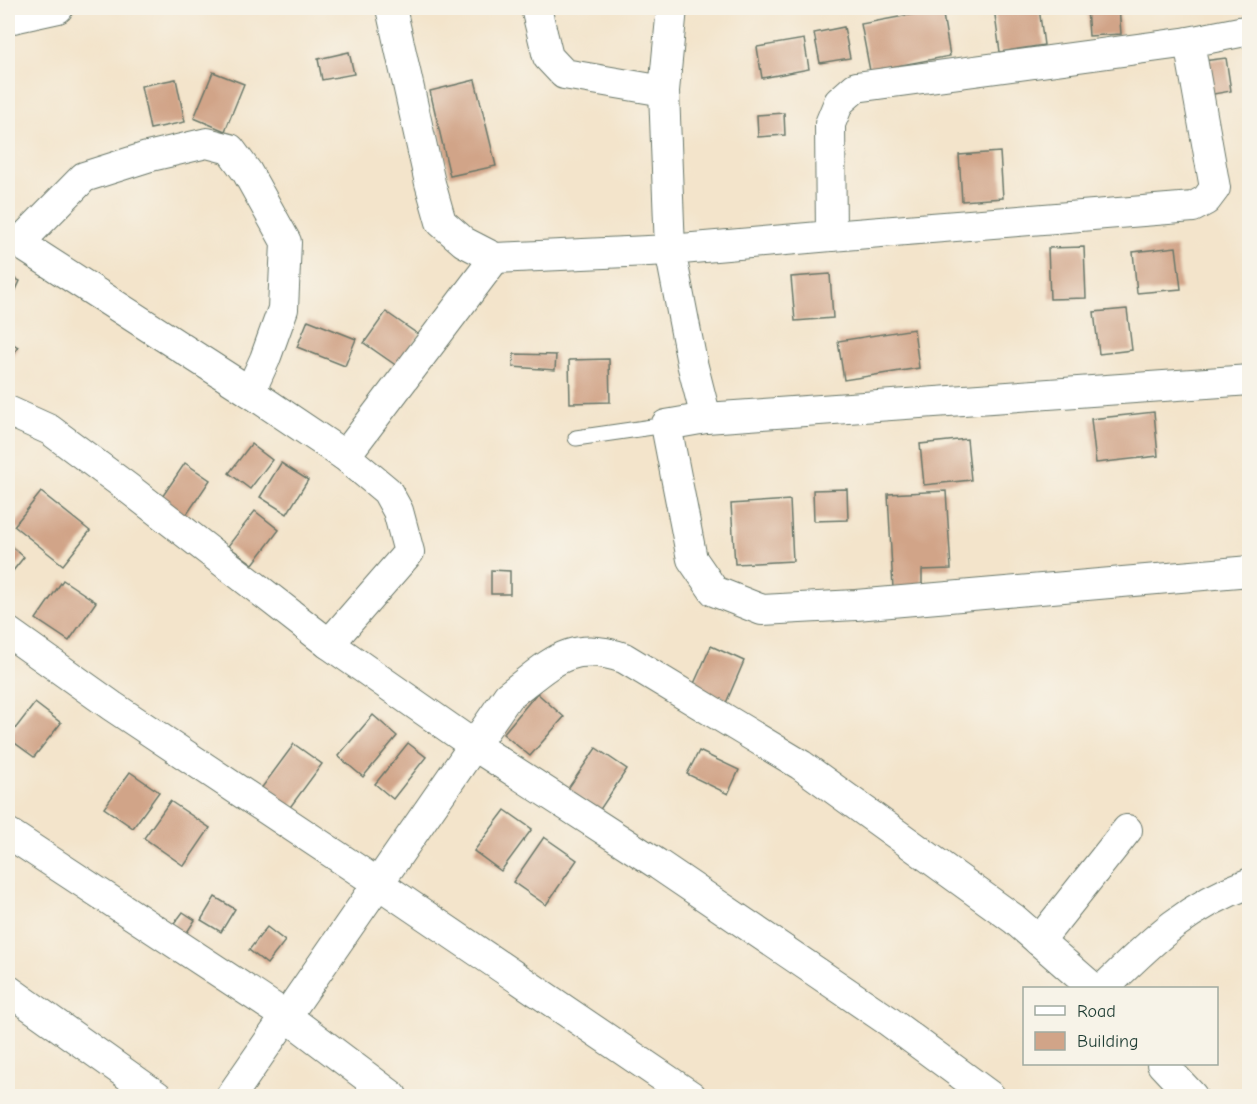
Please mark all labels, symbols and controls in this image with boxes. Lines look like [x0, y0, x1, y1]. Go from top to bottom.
legend [1023, 987, 1218, 1065]
text: Road [1077, 1001, 1116, 1022]
text: Building [1077, 1031, 1139, 1052]

